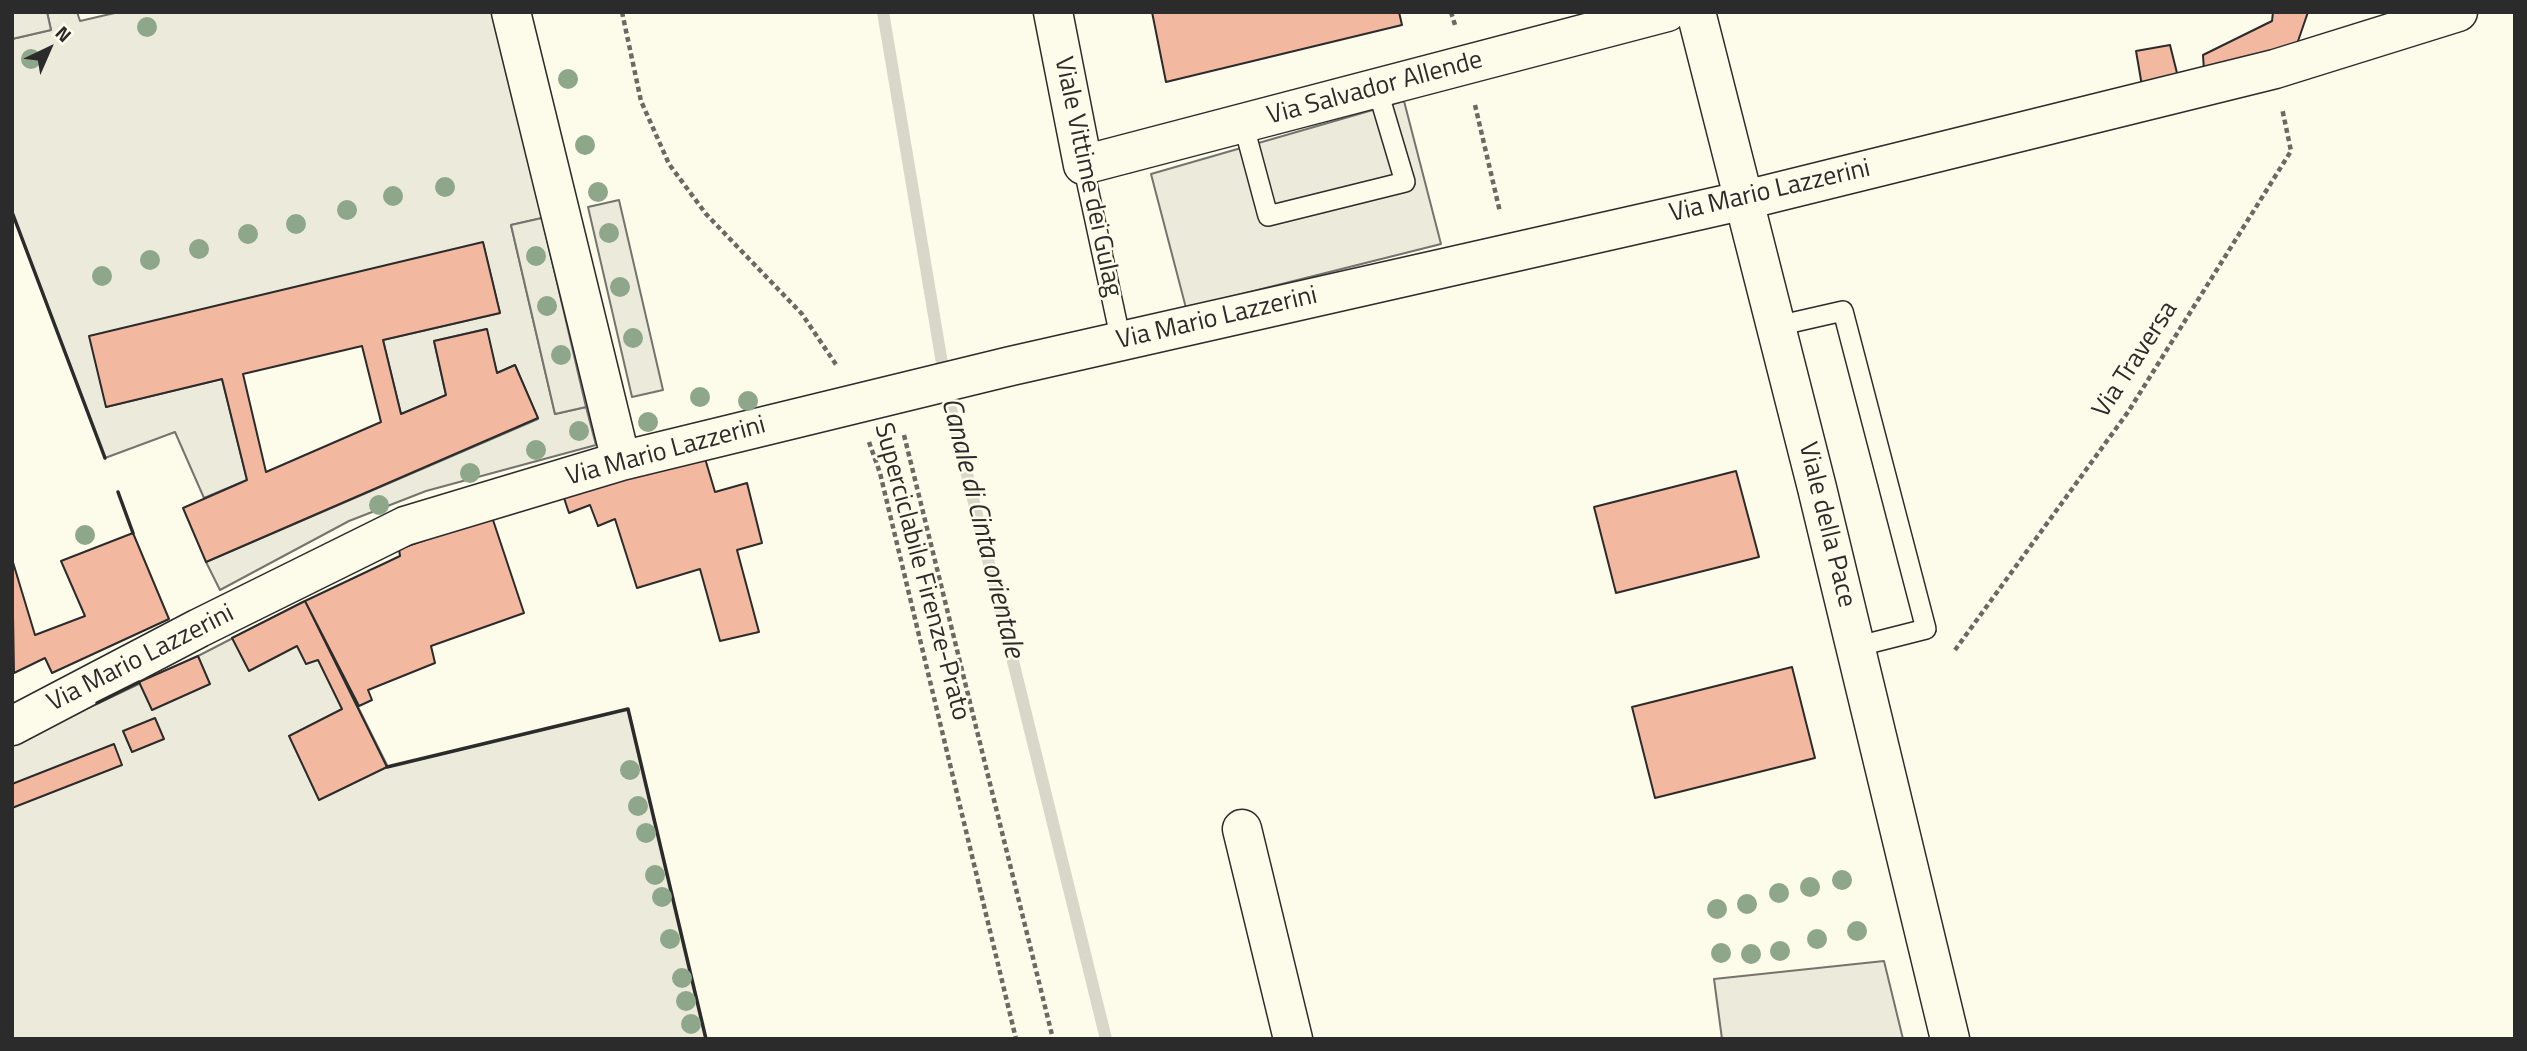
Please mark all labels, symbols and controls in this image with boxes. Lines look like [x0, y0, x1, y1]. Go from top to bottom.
north arrow [14, 14, 84, 84]
text: N [49, 19, 79, 49]
street label: Via Salvador Allende [1264, 45, 1486, 133]
street label: Viale Vittime dei Gulag [1046, 54, 1128, 300]
street label: Via Mario Lazzerini [1667, 154, 1873, 230]
street label: Via Mario Lazzerini [1114, 281, 1320, 357]
street label: Via Traversa [2087, 296, 2185, 424]
water label: Canale di Cinta orientale [932, 395, 1030, 661]
street label: Via Mario Lazzerini [563, 410, 769, 494]
street label: Superciclabile Firenze-Prato [866, 420, 976, 724]
street label: Viale della Pace [1790, 439, 1862, 611]
street label: Via Mario Lazzerini [43, 599, 239, 719]

